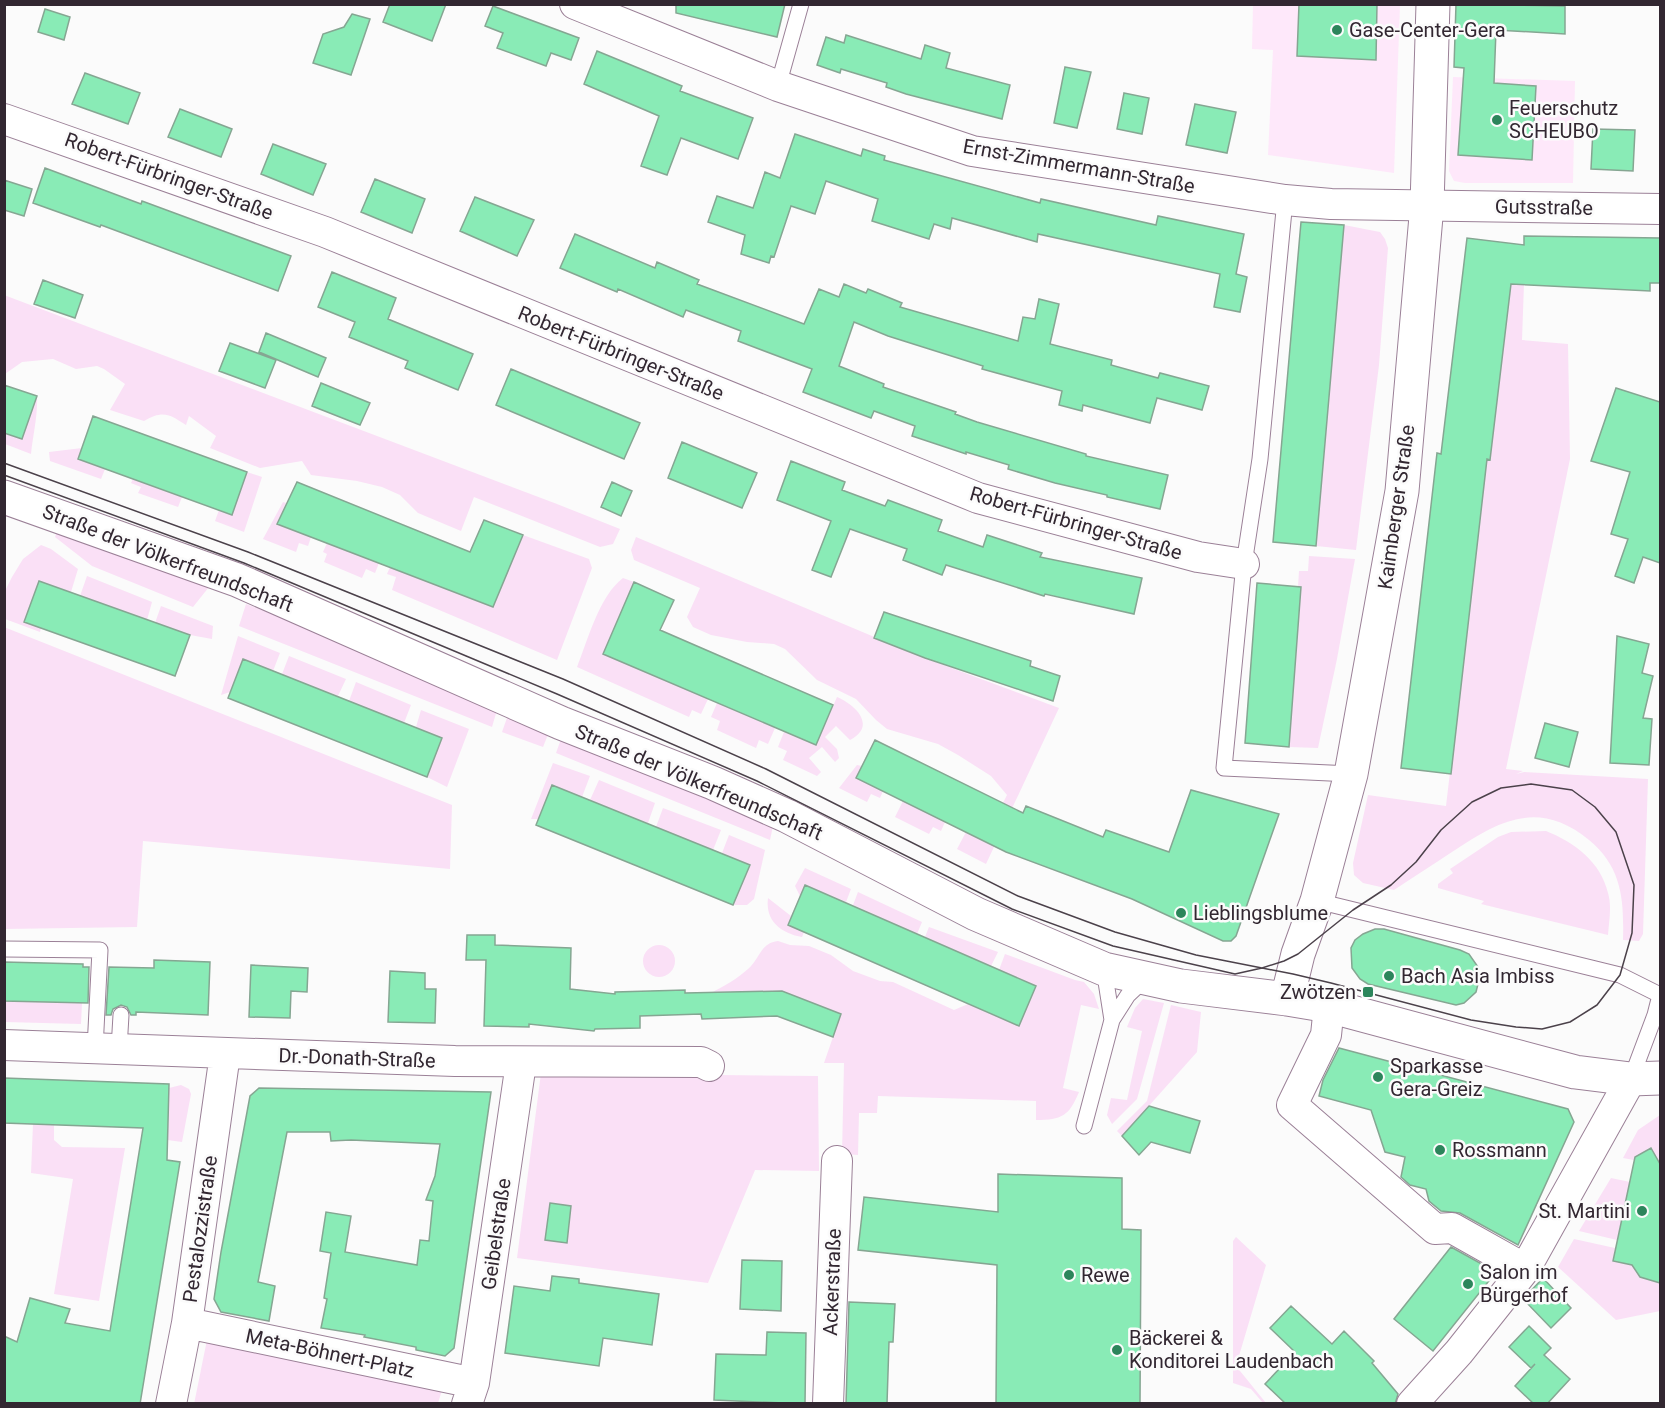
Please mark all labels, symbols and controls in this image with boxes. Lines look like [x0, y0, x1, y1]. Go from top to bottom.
place label: Gase-Center-Gera [1349, 18, 1506, 42]
marker: Gase-Center-Gera [1330, 23, 1344, 37]
place label: Feuerschutz SCHEUBO [1509, 96, 1618, 143]
marker: Feuerschutz SCHEUBO [1490, 113, 1504, 127]
street label: Robert-Fürbringer-Straße [62, 127, 276, 225]
street label: Ernst-Zimmermann-Straße [961, 134, 1197, 198]
street label: Gutsstraße [1495, 194, 1593, 220]
street label: Robert-Fürbringer-Straße [515, 301, 727, 405]
street label: Kaimberger Straße [1373, 423, 1419, 591]
street label: Robert-Fürbringer-Straße [967, 481, 1185, 565]
street label: Straße der Völkerfreundschaft [39, 499, 297, 617]
street label: Straße der Völkerfreundschaft [572, 719, 826, 845]
place label: Lieblingsblume [1193, 901, 1328, 925]
marker: Lieblingsblume [1174, 906, 1188, 920]
place label: Bach Asia Imbiss [1401, 964, 1555, 988]
marker: Bach Asia Imbiss [1382, 969, 1396, 983]
place label: Zwötzen [1280, 980, 1356, 1004]
marker: Zwötzen [1361, 985, 1375, 999]
street label: Dr.-Donath-Straße [278, 1043, 436, 1073]
place label: Sparkasse Gera-Greiz [1390, 1054, 1483, 1101]
marker: Sparkasse Gera-Greiz [1371, 1070, 1385, 1084]
place label: Rossmann [1452, 1138, 1547, 1162]
marker: Rossmann [1433, 1143, 1447, 1157]
street label: Pestalozzistraße [178, 1154, 222, 1304]
street label: Geibelstraße [476, 1177, 516, 1291]
place label: St. Martini [1538, 1199, 1630, 1223]
marker: St. Martini [1635, 1204, 1649, 1218]
street label: Ackerstraße [818, 1228, 846, 1336]
place label: Salon im Bürgerhof [1480, 1260, 1568, 1307]
place label: Rewe [1081, 1263, 1130, 1287]
marker: Rewe [1062, 1268, 1076, 1282]
marker: Salon im Bürgerhof [1461, 1277, 1475, 1291]
street label: Meta-Böhnert-Platz [244, 1323, 417, 1383]
place label: Bäckerei & Konditorei Laudenbach [1129, 1326, 1334, 1373]
marker: Bäckerei & Konditorei Laudenbach [1110, 1343, 1124, 1357]

